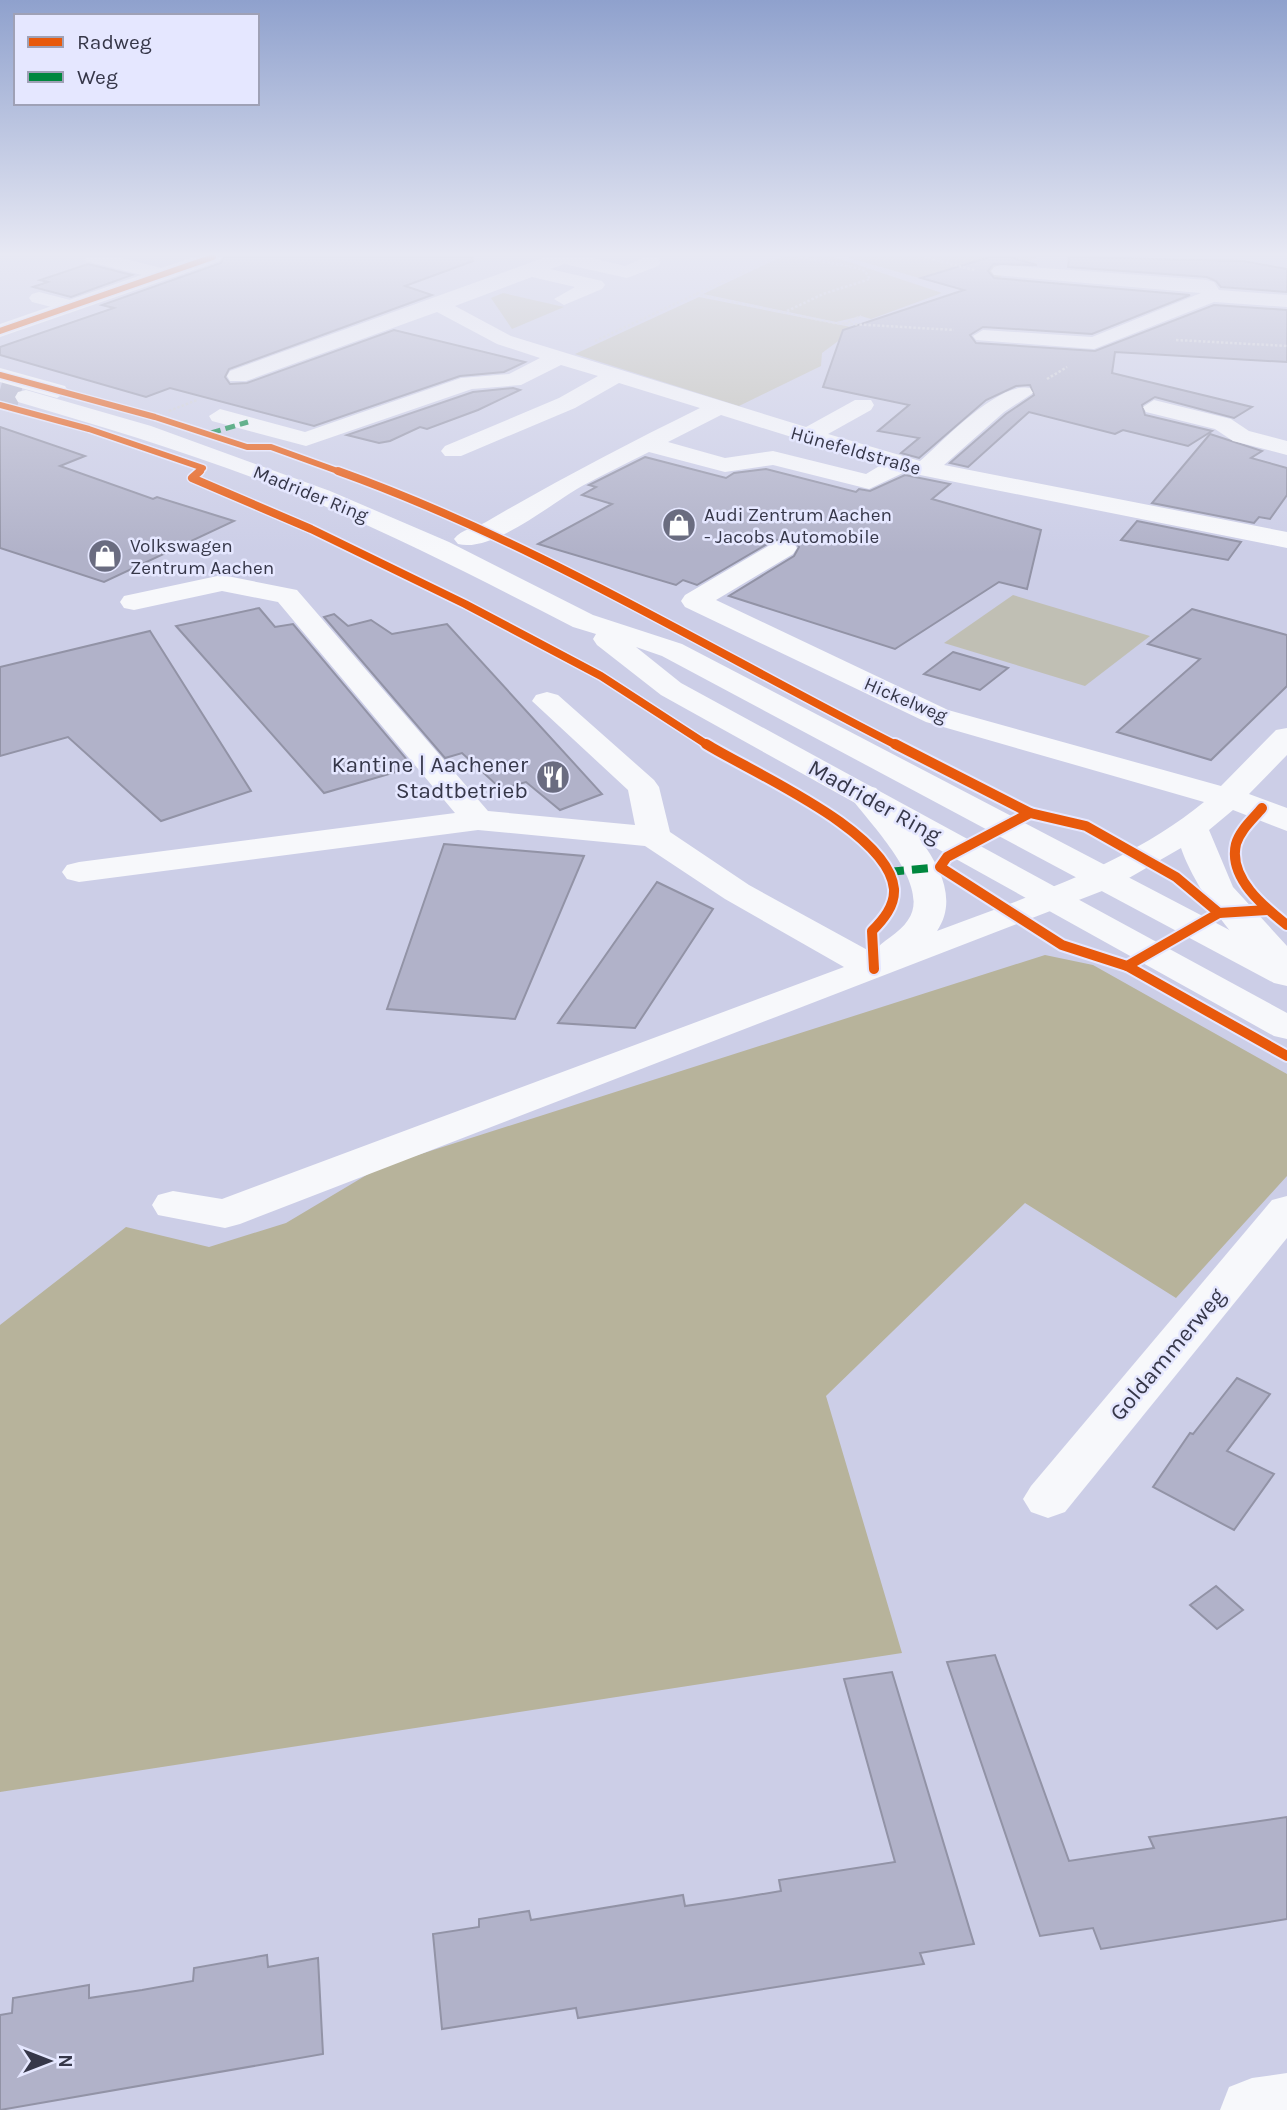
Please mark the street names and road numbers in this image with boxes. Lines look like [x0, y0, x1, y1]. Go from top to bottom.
street label: Hünefeldstraße [788, 422, 923, 480]
street label: Madrider Ring [250, 461, 372, 527]
street label: Hickelweg [861, 673, 951, 727]
street label: Madrider Ring [804, 754, 946, 849]
street label: Goldammerweg [1104, 1283, 1231, 1426]

